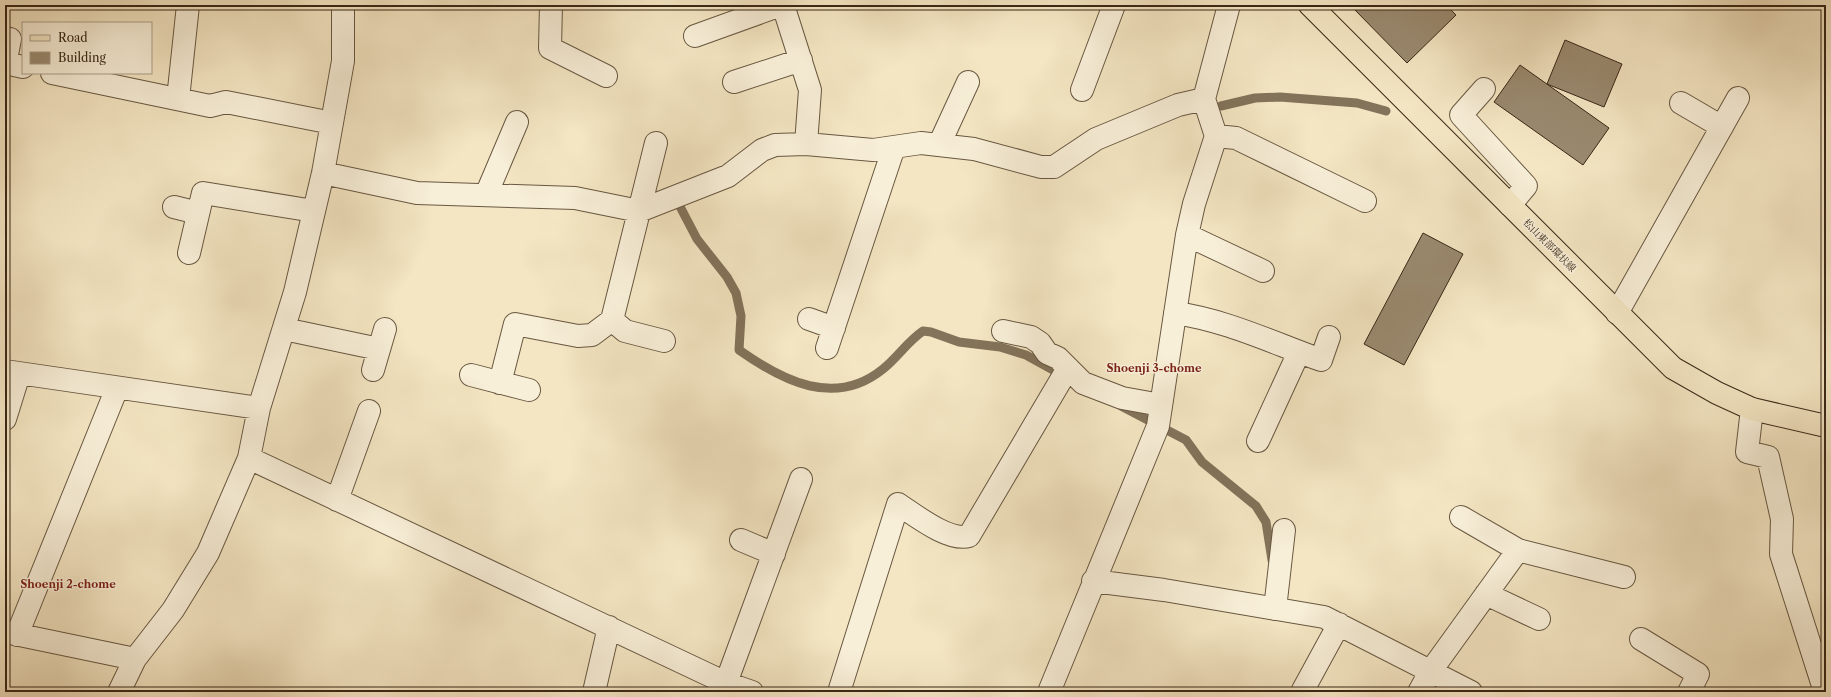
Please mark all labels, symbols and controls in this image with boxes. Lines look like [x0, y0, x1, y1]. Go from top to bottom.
legend [22, 22, 152, 74]
text: Road [58, 30, 88, 45]
text: Building [58, 50, 106, 65]
street label: 松山東部環状線 [1520, 216, 1579, 275]
district label: Shoenji 3-chome [1106, 361, 1202, 375]
district label: Shoenji 2-chome [20, 577, 116, 591]

